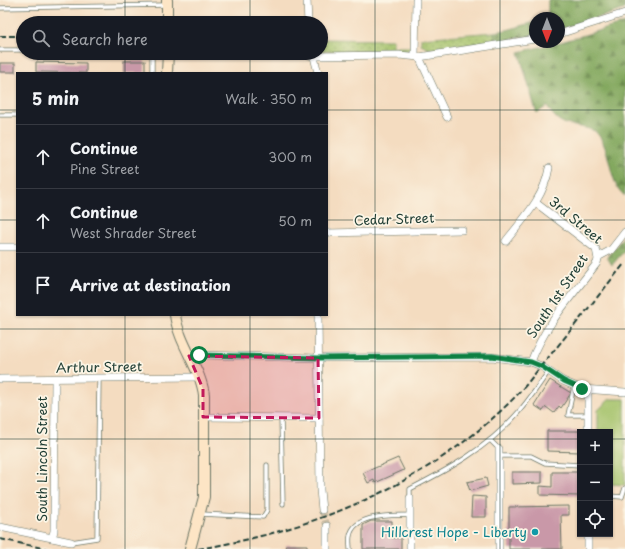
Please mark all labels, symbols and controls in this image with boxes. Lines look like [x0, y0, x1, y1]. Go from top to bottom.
north arrow [529, 12, 565, 48]
search box [16, 16, 328, 60]
icon: search [30, 27, 52, 49]
text: Search here [62, 27, 148, 50]
text: 5 min [32, 85, 79, 111]
text: Walk · 350 m [225, 89, 312, 108]
text: Continue [70, 136, 138, 159]
icon: ahead [32, 146, 54, 168]
text: 300 m [268, 147, 312, 166]
text: Pine Street [70, 159, 139, 178]
street label: 3rd Street [545, 192, 607, 248]
text: Continue [70, 200, 138, 223]
street label: Cedar Street [353, 208, 435, 229]
icon: ahead [32, 210, 54, 232]
text: 50 m [278, 211, 312, 230]
text: West Shrader Street [70, 223, 196, 242]
street label: South 1st Street [521, 250, 592, 341]
text: Arrive at destination [70, 273, 231, 296]
icon: arrive [32, 274, 54, 296]
route start [190, 346, 208, 364]
street label: Arthur Street [56, 356, 142, 377]
route end [573, 380, 591, 398]
street label: South Lincoln Street [32, 396, 51, 522]
map controls [577, 429, 613, 537]
button: + [577, 429, 613, 465]
button: − [577, 465, 613, 501]
button: locate [577, 501, 613, 537]
place label: Hillcrest Hope - Liberty [381, 522, 527, 541]
marker: Hillcrest Hope - Liberty [530, 527, 540, 537]

